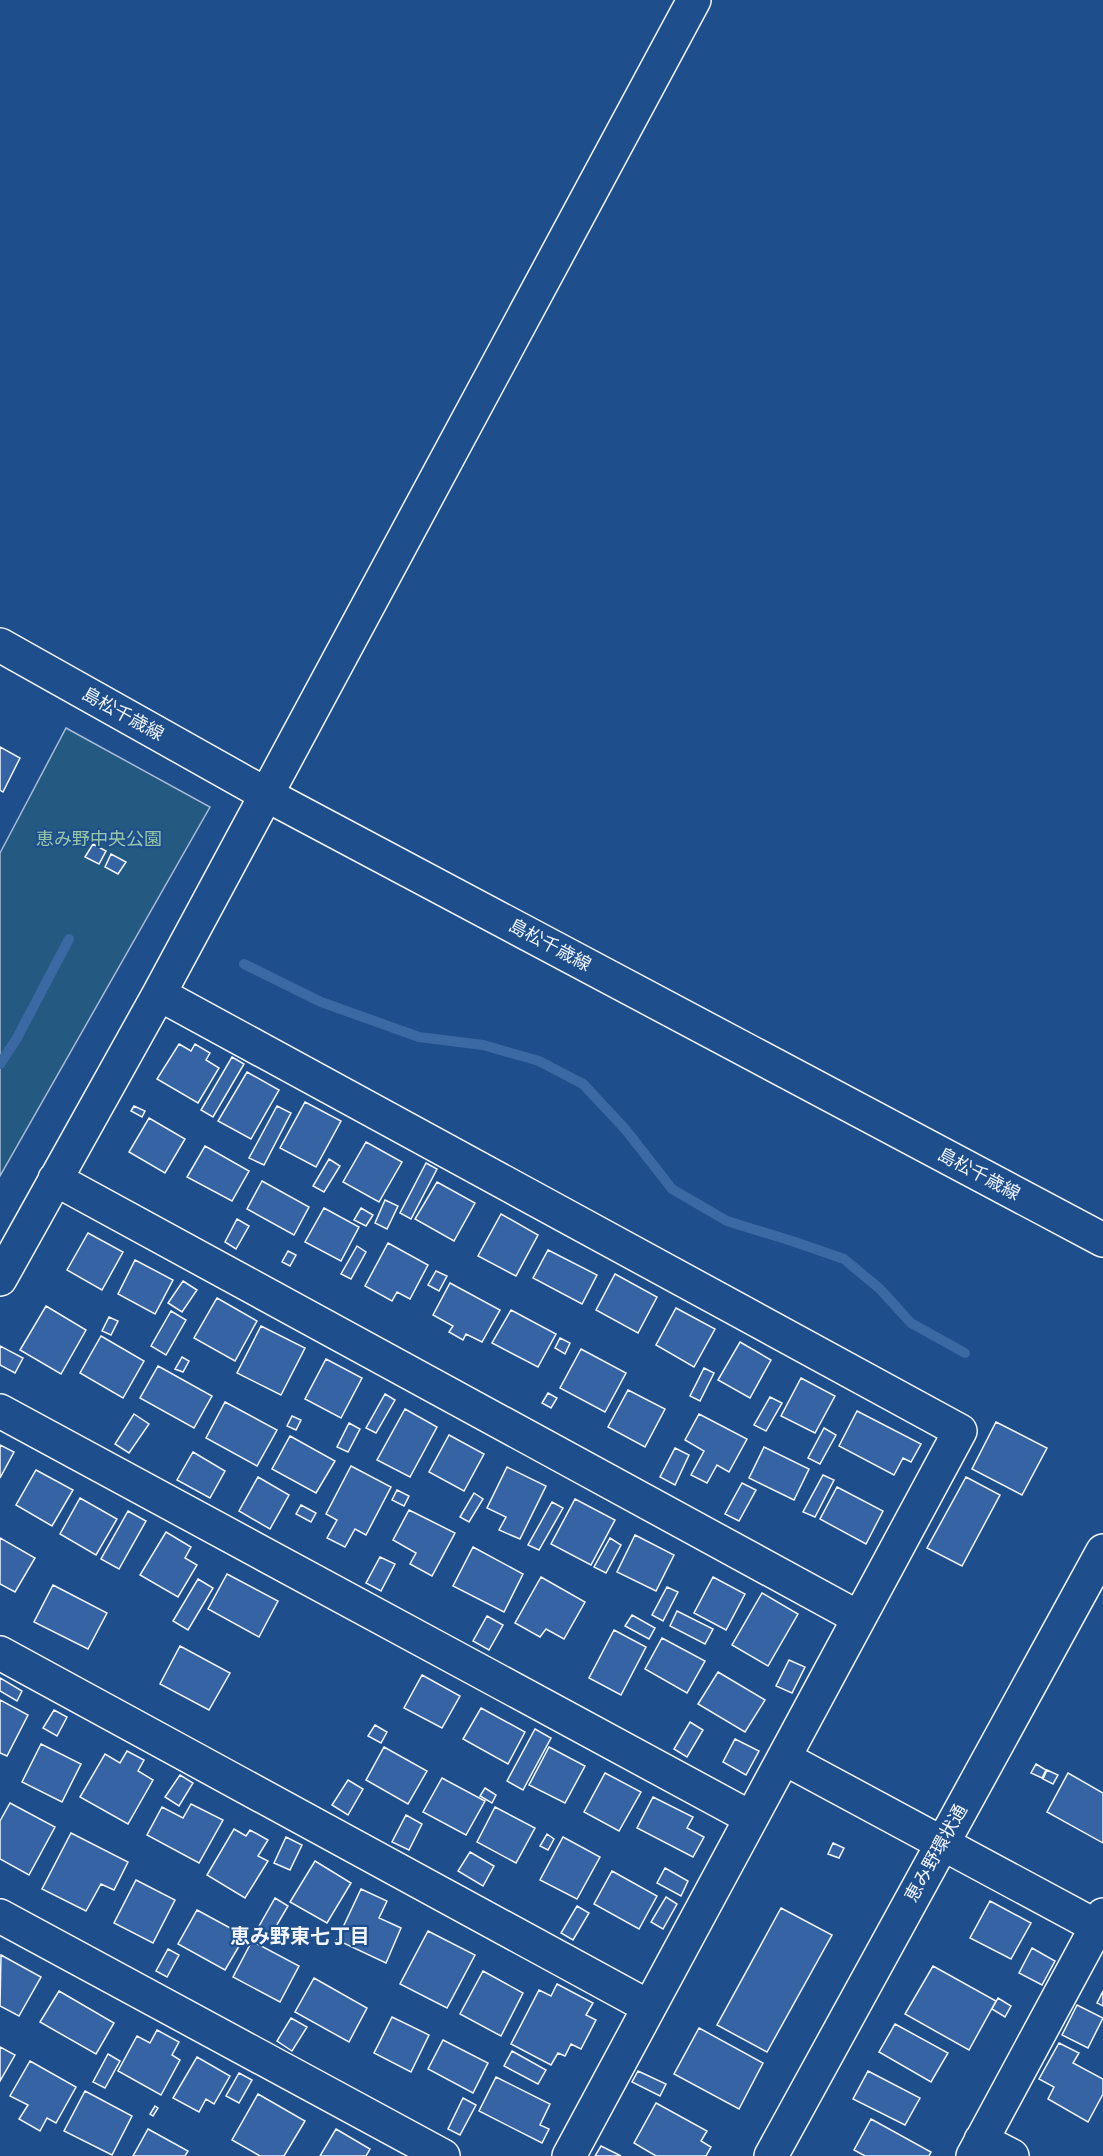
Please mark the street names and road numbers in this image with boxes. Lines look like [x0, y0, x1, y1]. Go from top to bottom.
street label: 島松千歳線 [78, 683, 168, 745]
street label: 島松千歳線 [505, 914, 595, 976]
street label: 島松千歳線 [934, 1143, 1024, 1205]
street label: 恵み野環状通 [900, 1800, 972, 1906]

